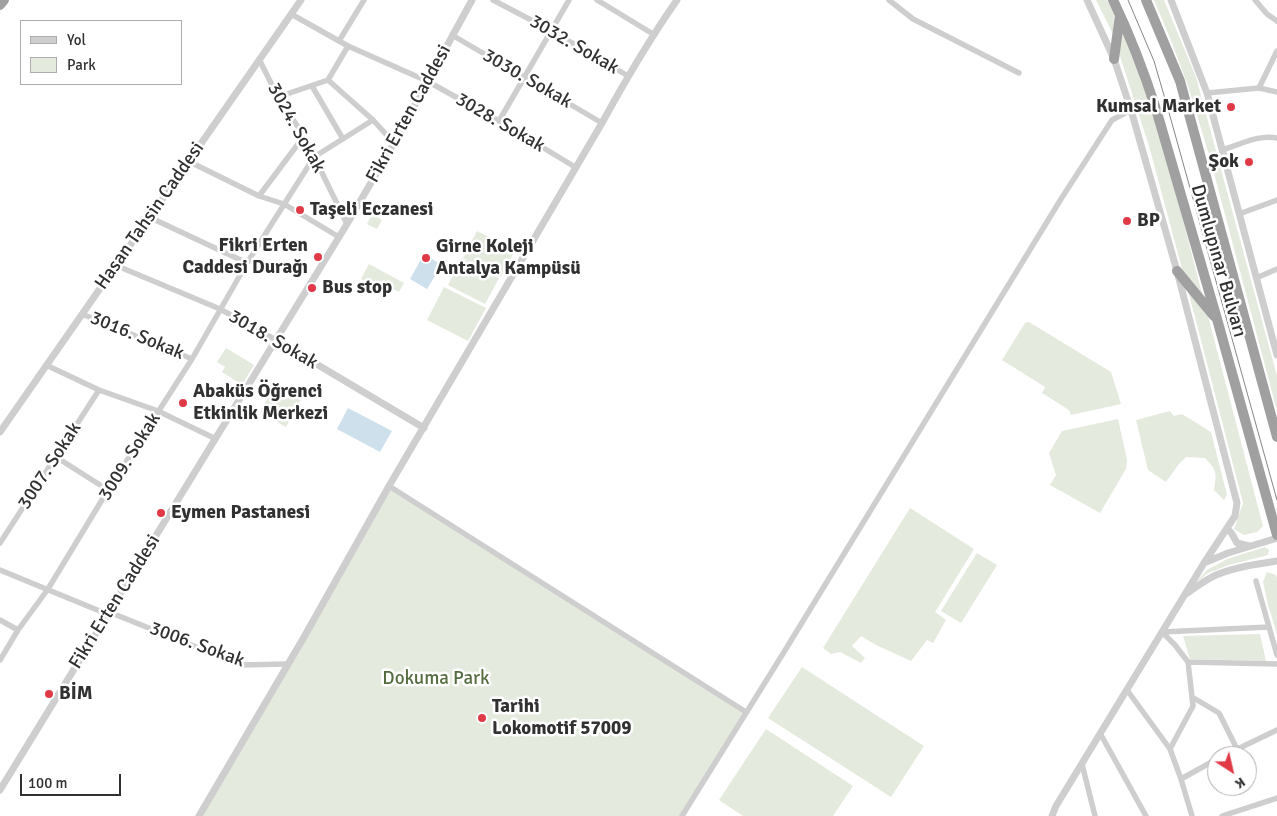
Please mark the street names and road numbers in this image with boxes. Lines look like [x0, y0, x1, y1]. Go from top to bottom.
street label: 3032. Sokak [525, 10, 623, 80]
street label: Fikri Erten Caddesi [362, 41, 456, 187]
street label: 3030. Sokak [478, 44, 576, 114]
street label: 3024. Sokak [262, 79, 330, 177]
street label: 3028. Sokak [451, 88, 549, 158]
street label: Hasan Tahsin Caddesi [90, 138, 210, 294]
street label: Dumlupınar Bulvarı [1185, 182, 1251, 340]
street label: 3018. Sokak [224, 305, 322, 375]
street label: 3016. Sokak [87, 307, 187, 365]
street label: 3009. Sokak [94, 409, 166, 505]
street label: 3007. Sokak [13, 418, 87, 514]
street label: Fikri Erten Caddesi [65, 531, 165, 673]
street label: 3006. Sokak [146, 617, 248, 673]

